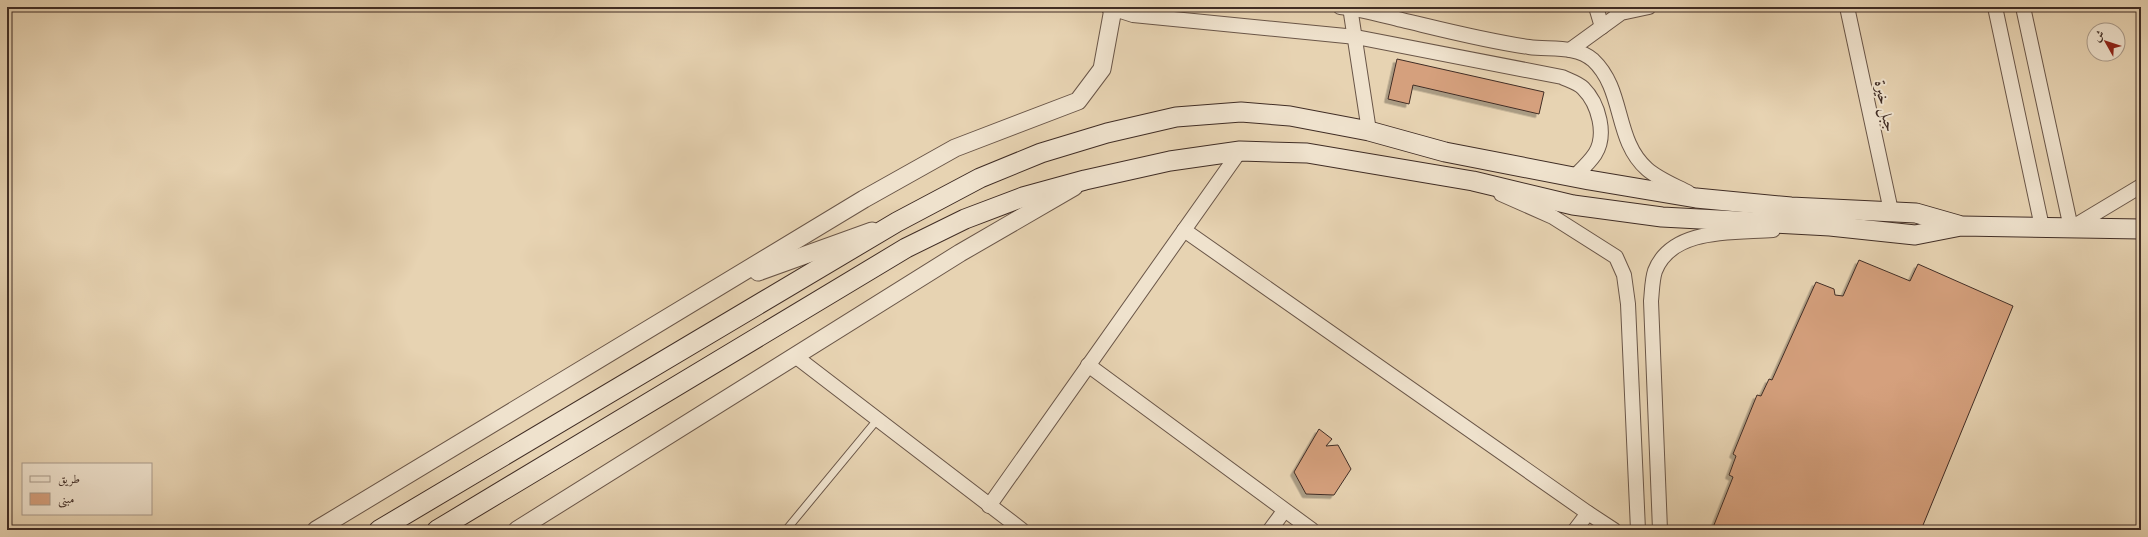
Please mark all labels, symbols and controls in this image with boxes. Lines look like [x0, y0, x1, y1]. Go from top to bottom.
north arrow [2086, 22, 2126, 62]
text: ش [2090, 28, 2108, 45]
street label: جبل خيرة [1869, 78, 1900, 134]
legend [22, 463, 152, 515]
text: طريق [58, 472, 80, 487]
text: مبنى [58, 492, 74, 508]

